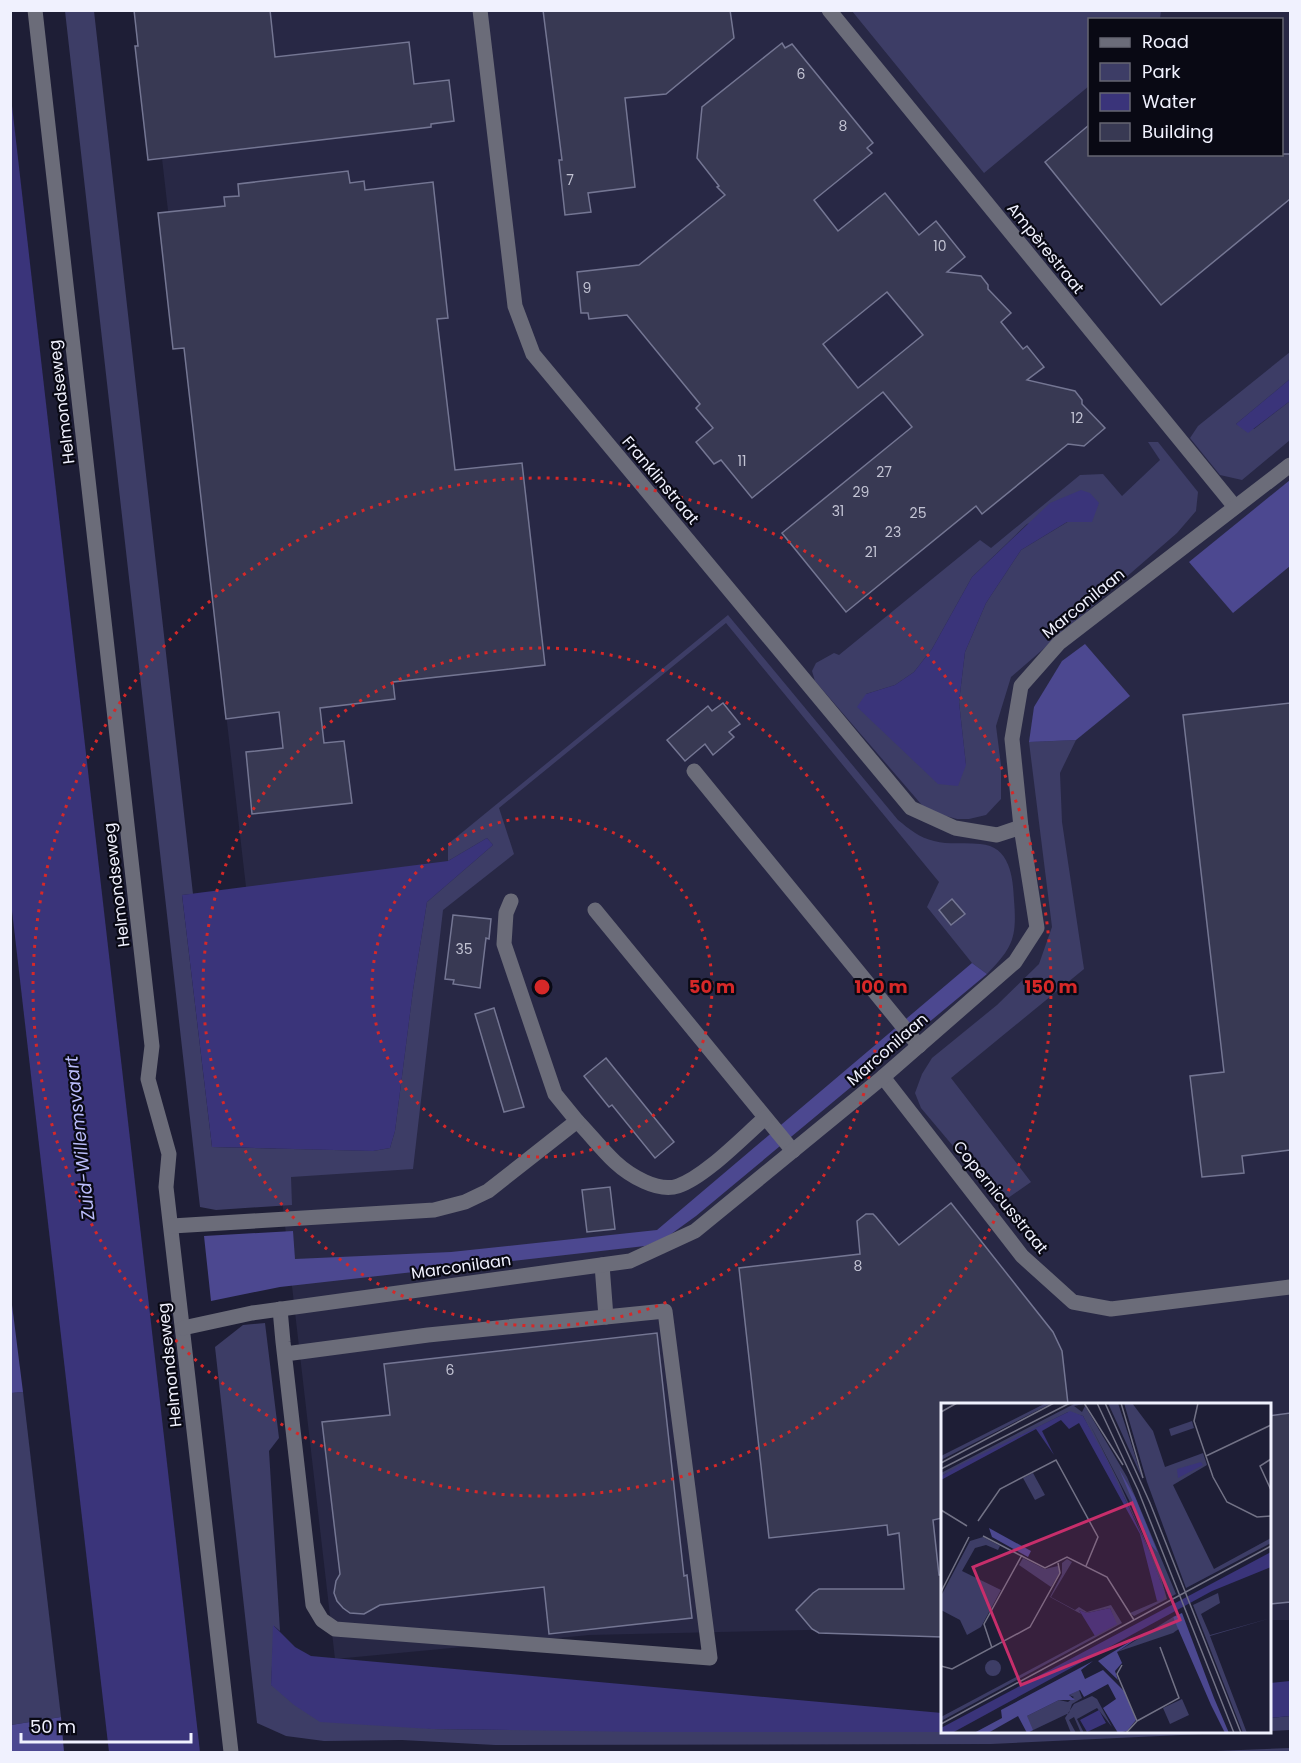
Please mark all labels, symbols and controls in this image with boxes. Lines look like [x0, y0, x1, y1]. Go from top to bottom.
legend [1088, 18, 1283, 156]
text: Road [1142, 29, 1189, 54]
text: Park [1142, 59, 1181, 84]
house number: 6 [797, 64, 806, 84]
text: Water [1142, 89, 1196, 114]
house number: 8 [839, 116, 848, 136]
text: Building [1142, 119, 1214, 144]
house number: 7 [566, 170, 574, 190]
street label: Ampèrestraat [1002, 198, 1090, 299]
house number: 10 [933, 236, 947, 256]
house number: 9 [583, 278, 591, 298]
street label: Helmondseweg [42, 339, 81, 465]
house number: 12 [1071, 408, 1083, 428]
street label: Franklinstraat [617, 431, 705, 530]
house number: 11 [738, 451, 746, 471]
house number: 27 [876, 462, 892, 482]
house number: 29 [853, 482, 869, 502]
house number: 31 [832, 501, 844, 521]
house number: 25 [910, 503, 926, 523]
house number: 23 [885, 522, 901, 542]
house number: 21 [865, 542, 877, 562]
street label: Marconilaan [1037, 563, 1130, 644]
street label: Helmondseweg [97, 822, 136, 948]
house number: 35 [455, 939, 473, 959]
text: 50 m [689, 974, 735, 999]
text: 100 m [854, 974, 908, 999]
text: 150 m [1024, 974, 1078, 999]
centre of rings [532, 977, 552, 997]
street label: Marconilaan [842, 1008, 933, 1091]
water label: Zuid-Willemsvaart [58, 1054, 101, 1223]
street label: Copernicusstraat [948, 1136, 1054, 1259]
street label: Marconilaan [410, 1248, 512, 1285]
house number: 8 [854, 1256, 863, 1276]
street label: Helmondseweg [152, 1302, 187, 1428]
house number: 6 [446, 1360, 455, 1380]
inset map [941, 1403, 1271, 1733]
scale bar [21, 1706, 190, 1744]
text: 50 m [30, 1714, 76, 1739]

